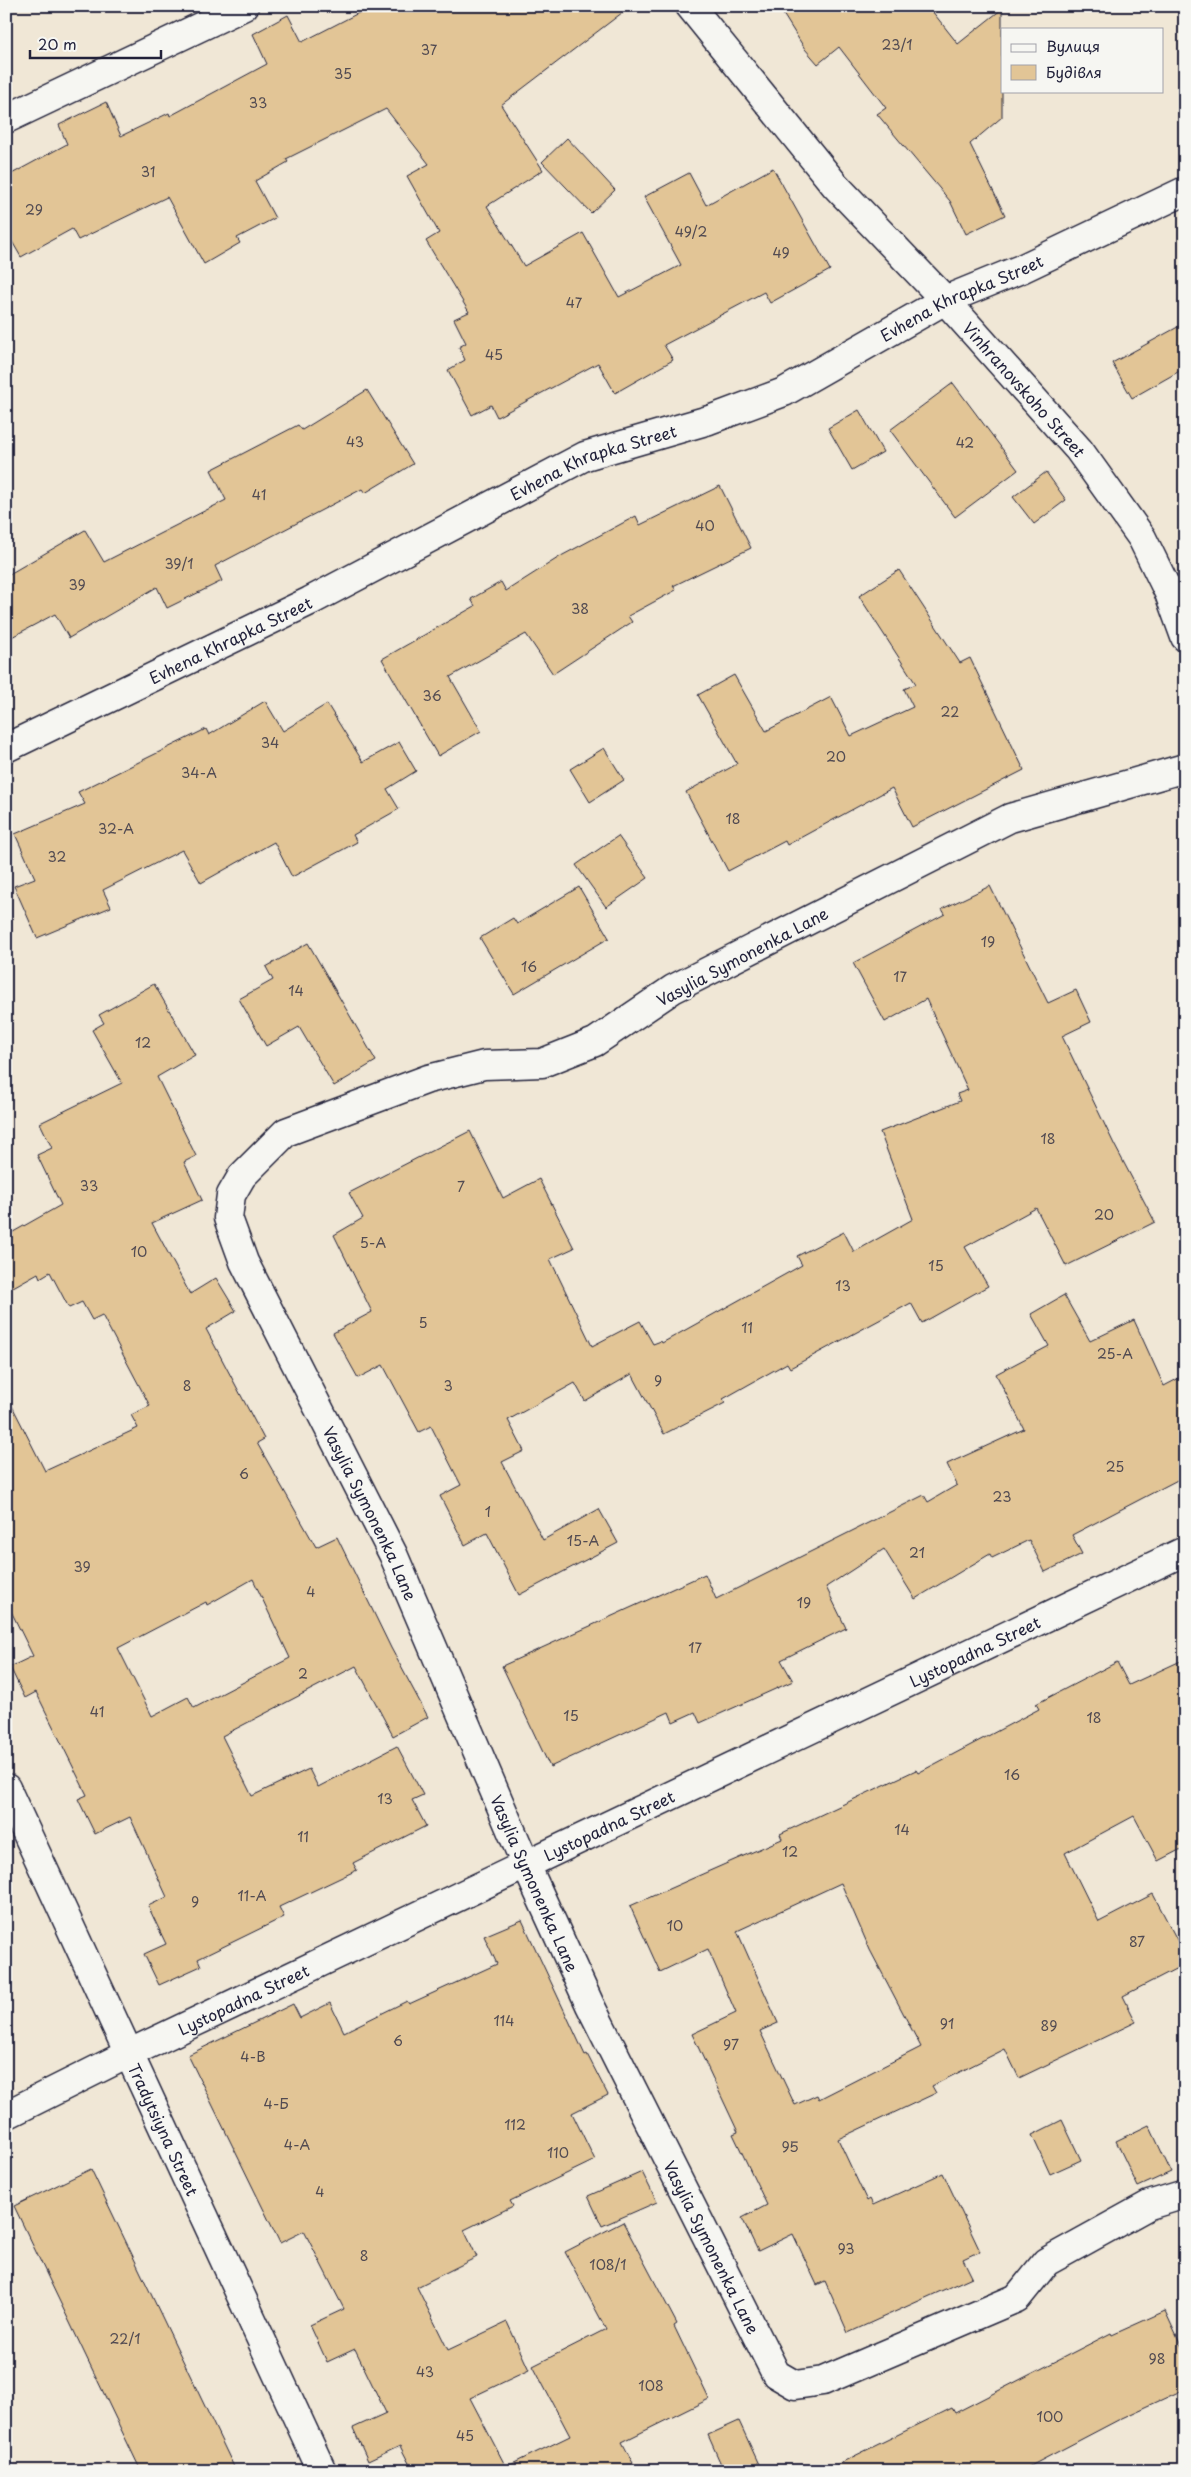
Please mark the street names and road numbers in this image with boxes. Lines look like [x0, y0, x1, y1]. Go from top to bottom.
street label: Evhena Khrapka Street [875, 248, 1047, 347]
street label: Vinhranovskoho Street [958, 316, 1092, 462]
street label: Evhena Khrapka Street [505, 418, 680, 506]
street label: Evhena Khrapka Street [145, 590, 316, 689]
street label: Vasylia Symonenka Lane [652, 900, 832, 1012]
street label: Vasylia Symonenka Lane [318, 1422, 423, 1604]
street label: Lystopadna Street [905, 1609, 1045, 1693]
street label: Lystopadna Street [539, 1783, 679, 1867]
street label: Vasylia Symonenka Lane [485, 1791, 585, 1975]
street label: Lystopadna Street [174, 1958, 313, 2041]
street label: Tradytsiyna Street [123, 2059, 205, 2200]
street label: Vasylia Symonenka Lane [658, 2156, 766, 2338]

